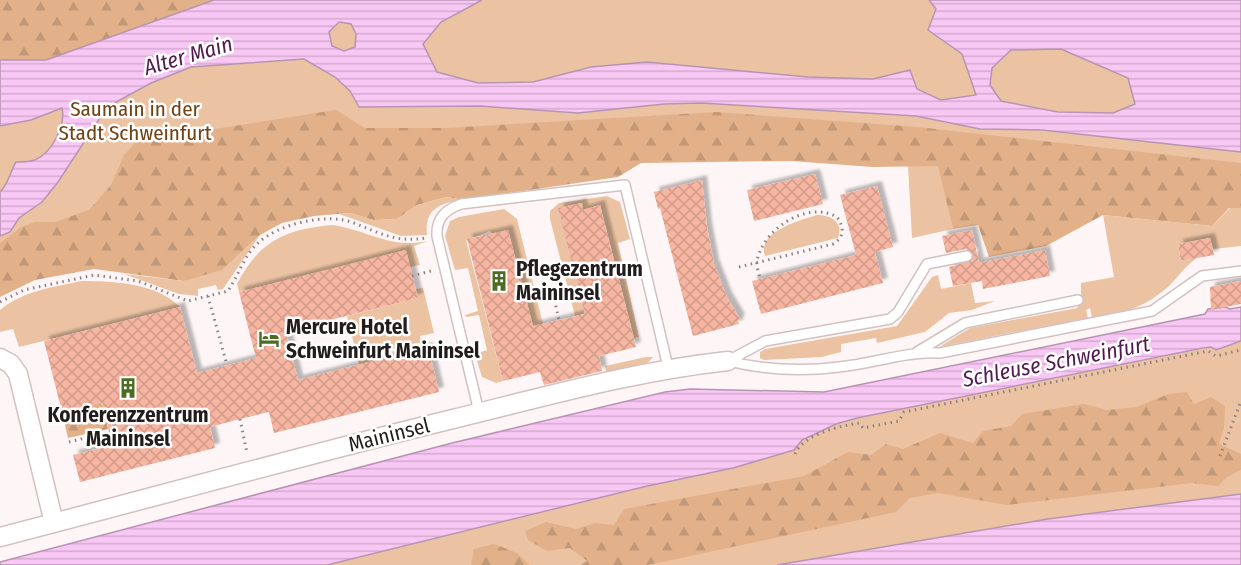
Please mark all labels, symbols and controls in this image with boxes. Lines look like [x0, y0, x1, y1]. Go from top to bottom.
water label: Alter Main [140, 30, 236, 81]
park label: Saumain in der Stadt Schweinfurt [58, 96, 212, 146]
place label: Pflegezentrum Maininsel [516, 256, 643, 306]
building icon: Pflegezentrum Maininsel [487, 269, 511, 293]
place label: Mercure Hotel Schweinfurt Maininsel [286, 314, 480, 364]
hotel icon: Mercure Hotel Schweinfurt Maininsel [257, 327, 281, 351]
water label: Schleuse Schweinfurt [959, 330, 1153, 393]
building icon: Konferenzzentrum Maininsel [116, 376, 140, 400]
place label: Konferenzzentrum Maininsel [47, 402, 209, 452]
street label: Maininsel [346, 412, 433, 458]

